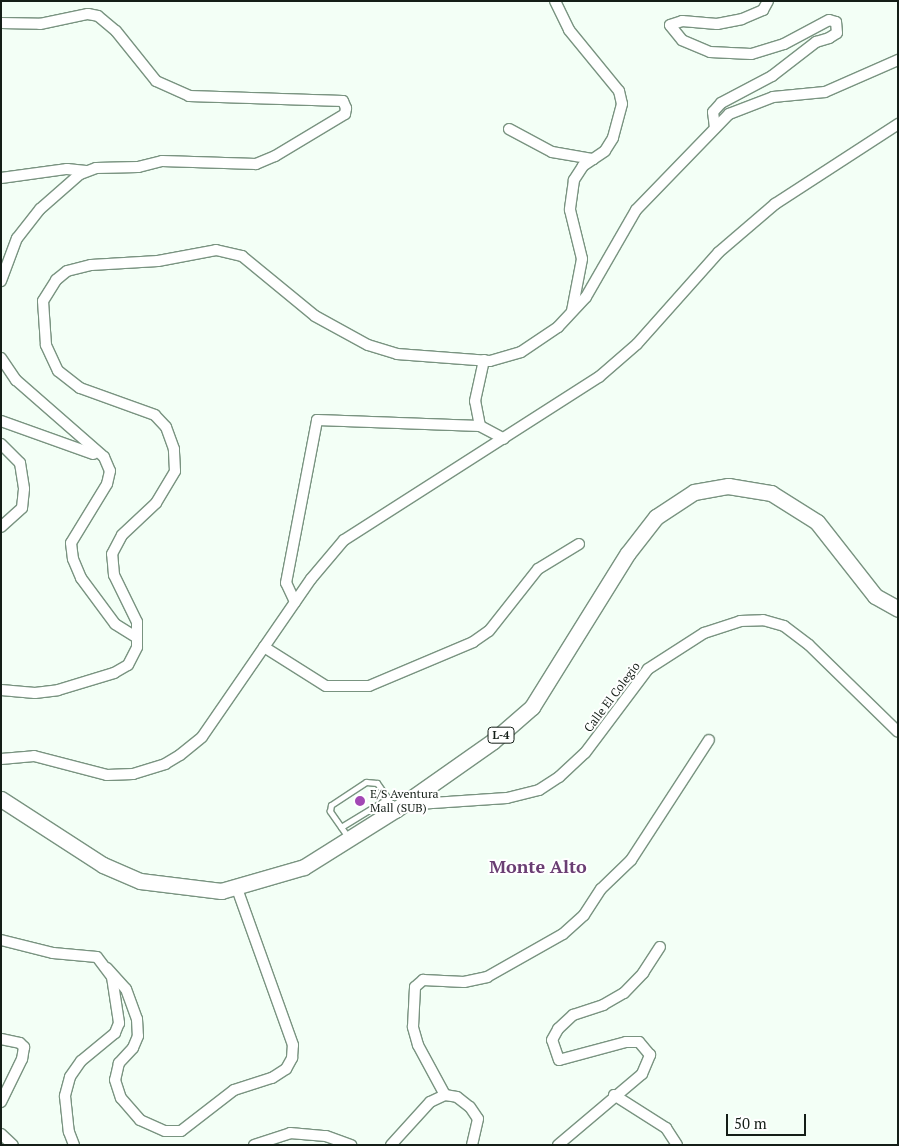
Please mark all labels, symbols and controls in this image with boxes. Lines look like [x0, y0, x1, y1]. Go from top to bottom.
street label: Calle El Colegio [581, 659, 643, 735]
road number: L-4 [487, 726, 515, 744]
place label: E/S Aventura Mall (SUB) [370, 787, 439, 815]
marker: E/S Aventura Mall (SUB) [354, 795, 366, 807]
district label: Monte Alto [489, 855, 587, 877]
scale bar [729, 1104, 809, 1136]
text: 50 m [734, 1113, 767, 1133]

